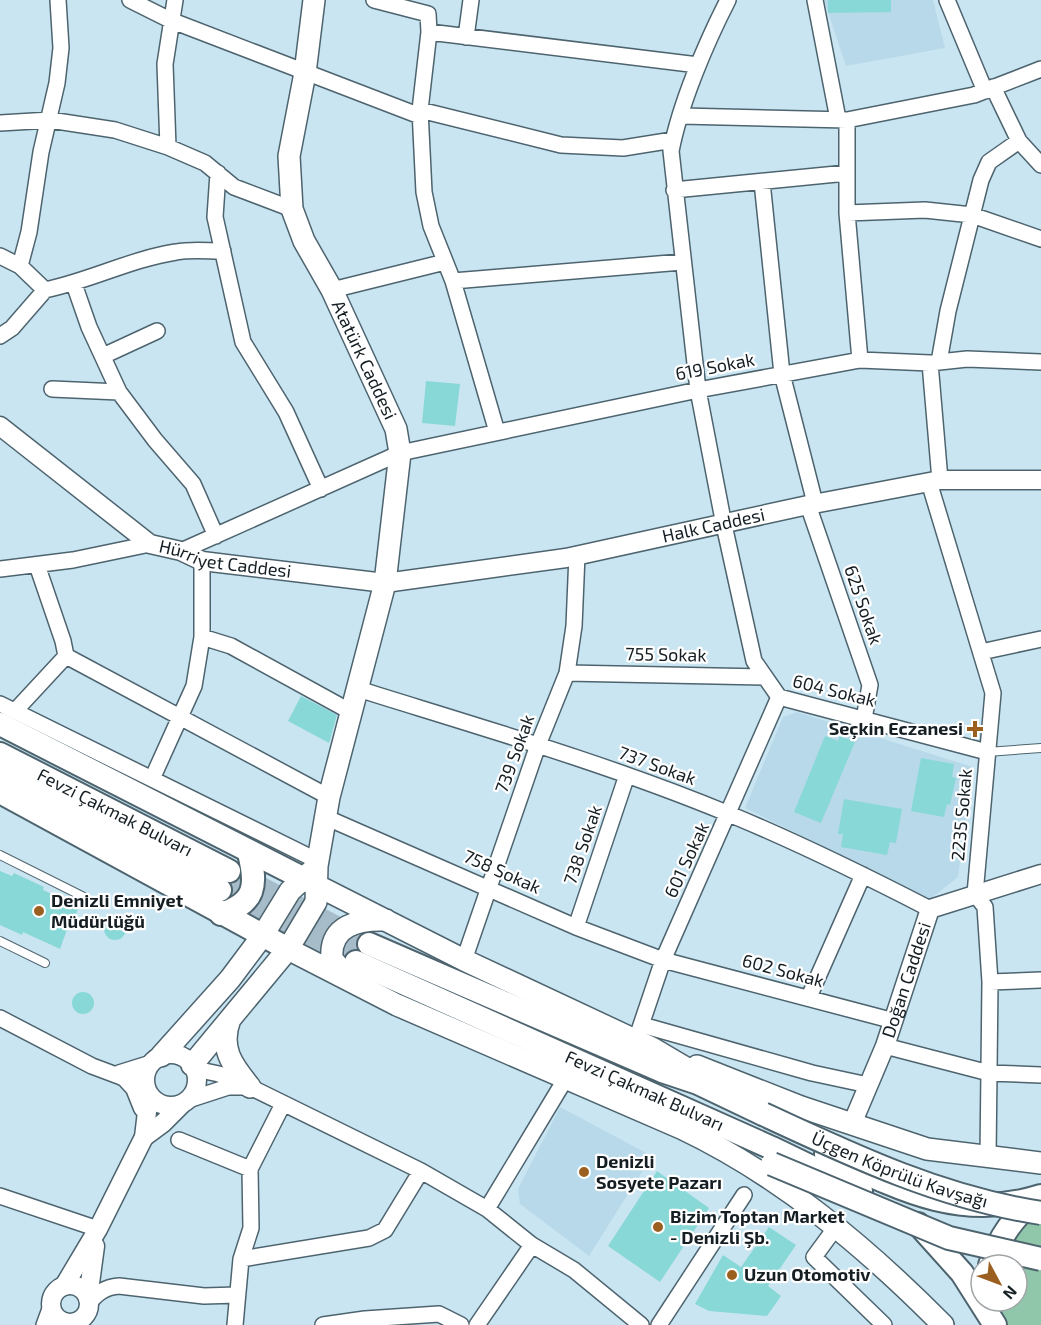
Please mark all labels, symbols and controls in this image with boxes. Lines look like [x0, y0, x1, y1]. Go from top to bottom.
street label: Atatürk Caddesi [328, 296, 402, 423]
street label: 619 Sokak [673, 348, 756, 384]
street label: Halk Caddesi [660, 503, 767, 547]
street label: Hürriyet Caddesi [157, 534, 293, 582]
street label: 625 Sokak [840, 562, 888, 647]
street label: 755 Sokak [625, 642, 707, 666]
street label: 604 Sokak [790, 669, 878, 711]
street label: 739 Sokak [490, 711, 538, 796]
place label: Seçkin Eczanesi [829, 717, 963, 740]
marker: Seçkin Eczanesi [968, 722, 982, 736]
street label: 737 Sokak [616, 741, 699, 789]
street label: Fevzi Çakmak Bulvarı [34, 763, 197, 861]
street label: 2235 Sokak [946, 768, 976, 862]
street label: 738 Sokak [558, 802, 606, 887]
street label: 601 Sokak [659, 818, 713, 901]
street label: 758 Sokak [460, 844, 544, 898]
place label: Denizli Emniyet Müdürlüğü [51, 889, 184, 932]
marker: Denizli Emniyet Müdürlüğü [32, 904, 46, 918]
street label: Doğan Caddesi [876, 919, 935, 1041]
street label: 602 Sokak [740, 949, 827, 992]
street label: Fevzi Çakmak Bulvarı [562, 1045, 728, 1135]
street label: Üçgen Köprülü Kavşağı [808, 1126, 990, 1212]
place label: Denizli Sosyete Pazarı [596, 1150, 722, 1193]
marker: Denizli Sosyete Pazarı [577, 1165, 591, 1179]
place label: Bizim Toptan Market - Denizli Şb. [670, 1205, 845, 1249]
marker: Bizim Toptan Market - Denizli Şb. [651, 1220, 665, 1234]
north arrow [969, 1253, 1029, 1313]
place label: Uzun Otomotiv [744, 1263, 871, 1285]
marker: Uzun Otomotiv [725, 1268, 739, 1282]
text: N [1000, 1283, 1022, 1304]

